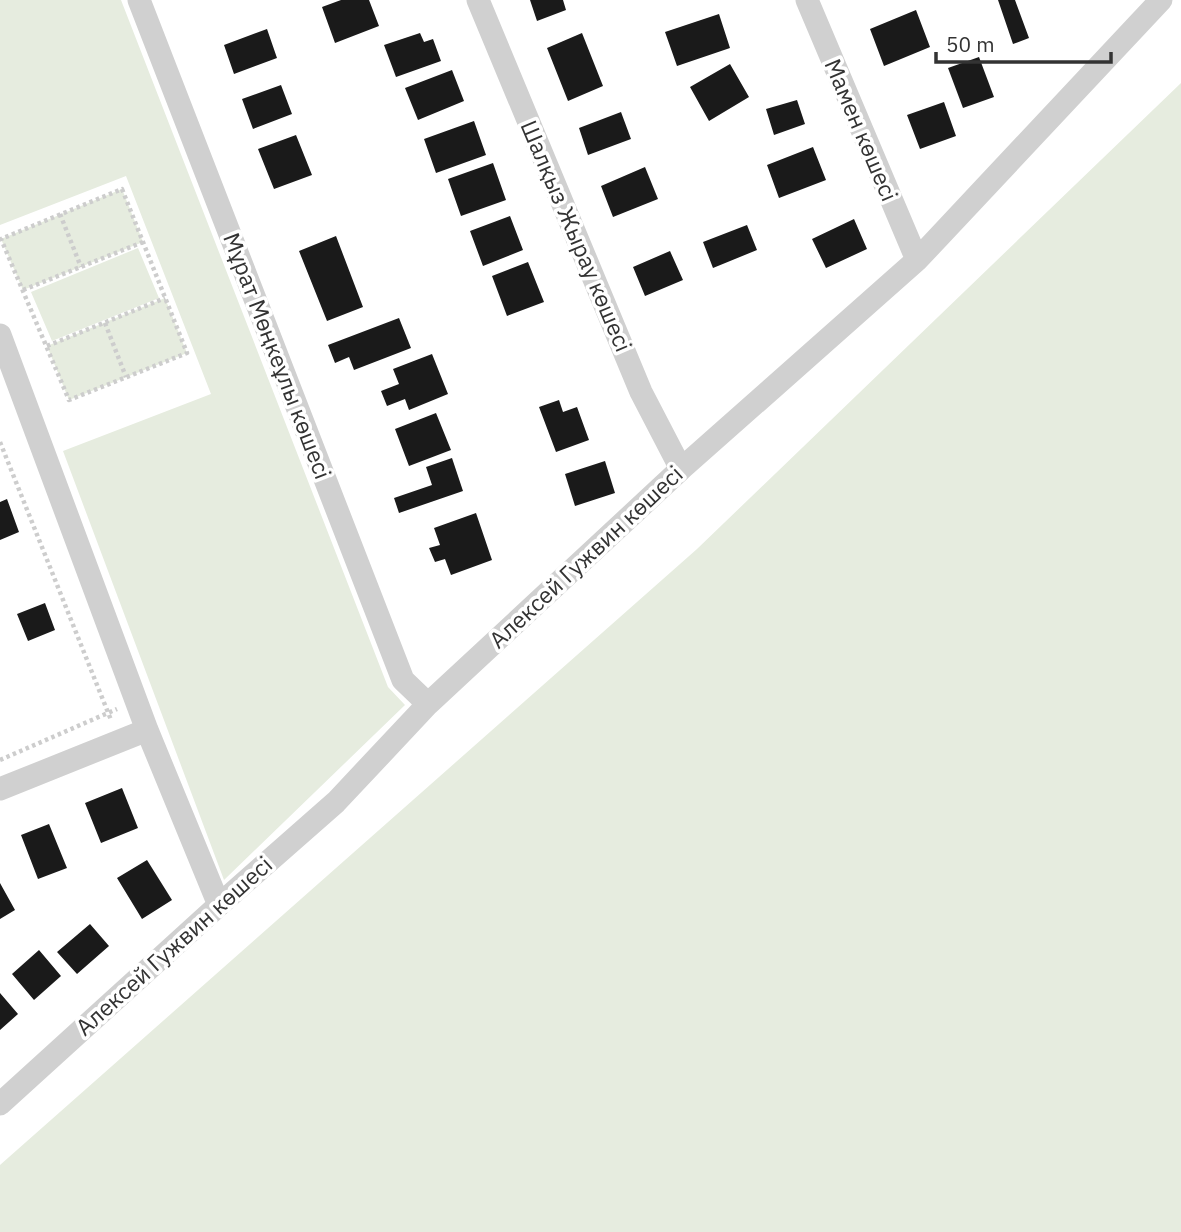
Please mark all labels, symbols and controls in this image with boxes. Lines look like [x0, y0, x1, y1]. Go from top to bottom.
scale bar [936, 21, 1111, 65]
text: 50 m [946, 30, 995, 58]
street label: Мамен көшесі [818, 54, 905, 205]
street label: Шалқыз Жырау көшесі [515, 115, 639, 356]
street label: Мұрат Мөңкеұлы көшесі [217, 228, 339, 483]
street label: Алексей Гужвин көшесі [482, 459, 689, 654]
street label: Алексей Гужвин көшесі [69, 849, 278, 1042]

